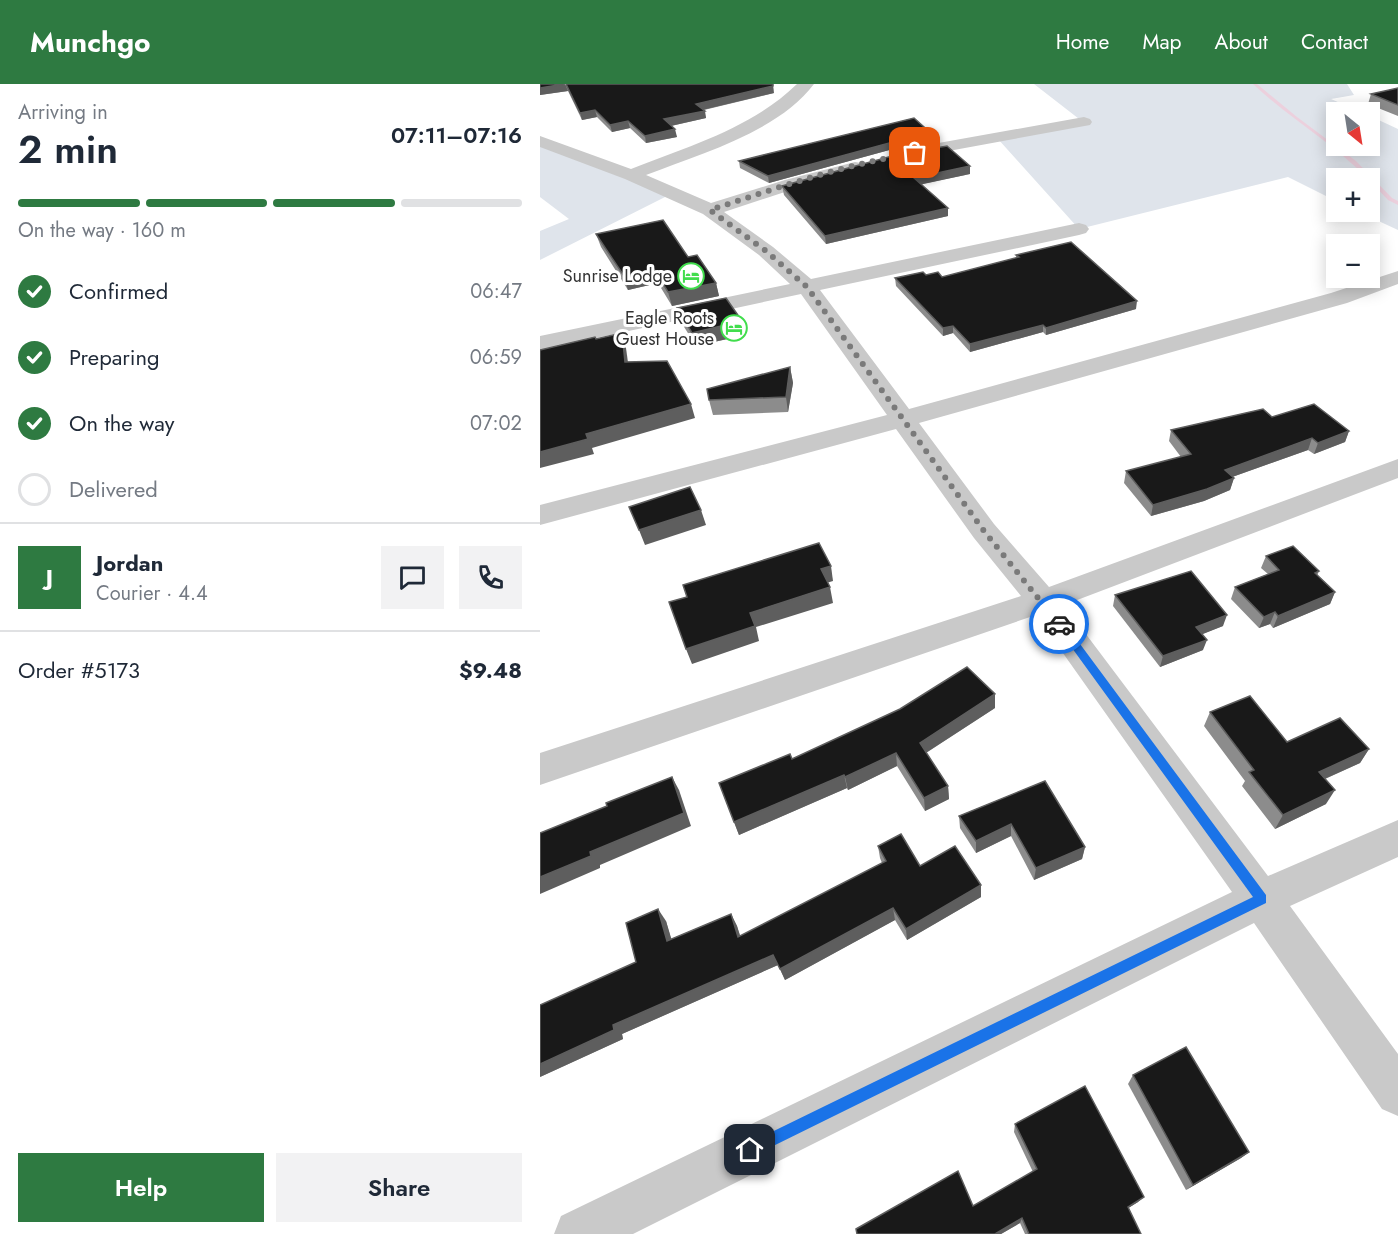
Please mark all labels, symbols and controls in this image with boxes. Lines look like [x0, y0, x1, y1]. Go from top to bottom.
text: Munchgo [30, 22, 151, 63]
text: Home [1056, 27, 1109, 57]
text: Map [1142, 27, 1182, 57]
text: About [1215, 27, 1268, 57]
text: Contact [1301, 27, 1368, 57]
text: Arriving in [18, 98, 108, 127]
north arrow [1326, 102, 1380, 156]
map controls [1326, 102, 1380, 288]
text: 07:11–07:16 [391, 119, 522, 151]
text: 2 min [18, 121, 118, 178]
pin [889, 127, 940, 178]
icon: bag [898, 136, 931, 169]
button: + [1326, 168, 1380, 222]
text: On the way · 160 m [18, 216, 186, 245]
button: − [1326, 234, 1380, 288]
hotel icon: Sunrise Lodge [676, 261, 706, 291]
place label: Sunrise Lodge [563, 263, 672, 289]
icon: check [18, 275, 51, 308]
text: Confirmed [69, 275, 168, 307]
text: 06:47 [470, 277, 522, 306]
place label: Eagle Roots Guest House [616, 305, 714, 352]
hotel icon: Eagle Roots Guest House [719, 313, 749, 343]
icon: check [18, 341, 51, 374]
text: Preparing [69, 341, 160, 373]
text: 06:59 [470, 343, 522, 372]
icon: check [18, 407, 51, 440]
text: On the way [69, 407, 174, 439]
text: 07:02 [470, 409, 522, 438]
text: Delivered [69, 473, 158, 505]
button: chat [381, 546, 444, 609]
button: phone [459, 546, 522, 609]
text: Jordan [96, 547, 163, 579]
text: J [46, 561, 53, 593]
text: Courier · 4.4 [96, 579, 208, 608]
courier [1029, 594, 1089, 654]
icon: car [1043, 608, 1076, 641]
text: Order #5173 [18, 654, 140, 686]
text: $9.48 [459, 654, 522, 686]
pin [724, 1124, 775, 1175]
icon: home [733, 1133, 766, 1166]
button: Help [18, 1153, 264, 1222]
button: Share [276, 1153, 522, 1222]

